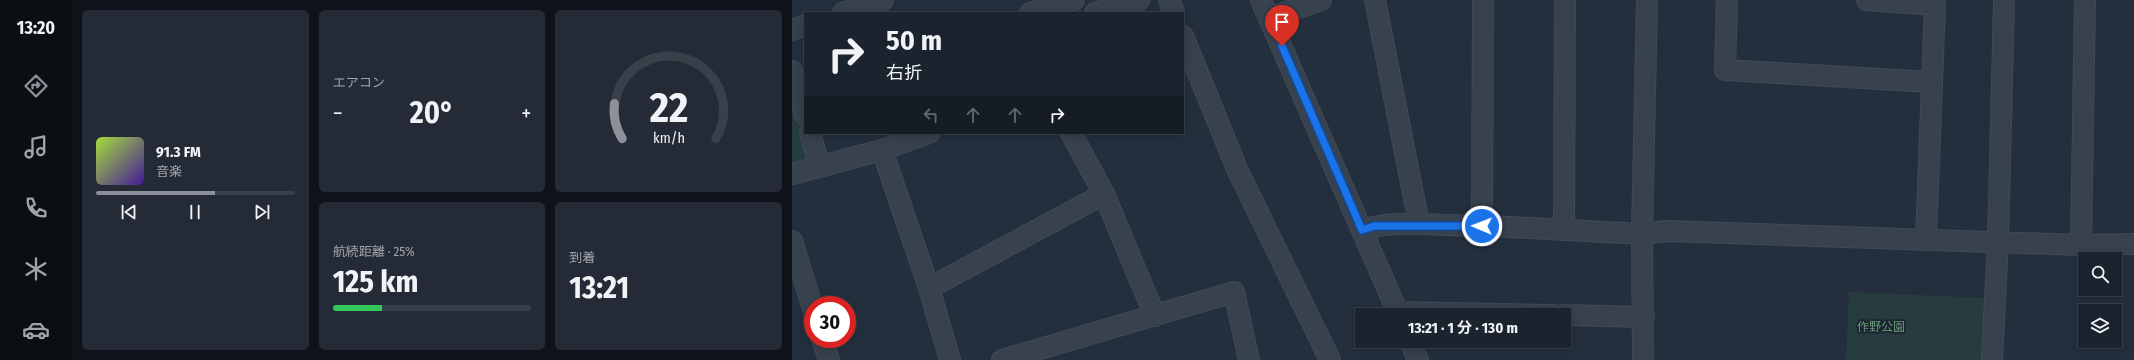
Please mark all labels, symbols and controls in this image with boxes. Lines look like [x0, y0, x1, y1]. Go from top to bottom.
pin [1265, 5, 1299, 46]
icon: arrive [1271, 11, 1293, 33]
text: 13:20 [17, 17, 55, 39]
text: 50 m [886, 24, 942, 57]
icon: right [820, 28, 872, 80]
text: 右折 [886, 62, 922, 84]
icon: directions [22, 72, 50, 100]
text: エアコン [333, 75, 385, 90]
text: 22 [648, 83, 688, 133]
text: 20° [410, 95, 454, 131]
text: − [333, 100, 343, 127]
text: + [521, 100, 531, 127]
icon: left [920, 104, 942, 126]
icon: ahead [962, 104, 984, 126]
icon: ahead [1004, 104, 1026, 126]
icon: right [1046, 104, 1068, 126]
text: km/h [653, 130, 685, 147]
icon: music [22, 133, 50, 161]
text: 91.3 FM [156, 143, 201, 161]
text: 音楽 [156, 164, 182, 179]
icon: phone [22, 194, 50, 222]
icon: previous [118, 201, 140, 223]
icon: pause [184, 201, 206, 223]
icon: next [251, 201, 273, 223]
position arrow [1461, 205, 1503, 247]
text: 航続距離 · 25% [333, 244, 415, 259]
text: 到着 [569, 250, 595, 265]
map controls [2078, 252, 2122, 348]
button: search [2078, 252, 2122, 296]
icon: climate [22, 255, 50, 283]
text: 125 km [333, 264, 418, 300]
text: 13:21 [569, 270, 629, 306]
speed limit sign: 30 [804, 296, 856, 348]
button: layers [2078, 304, 2122, 348]
icon: car [22, 316, 50, 344]
text: 13:21 · 1 分 · 130 m [1408, 319, 1518, 337]
park label: 作野公園 [1857, 320, 1905, 334]

